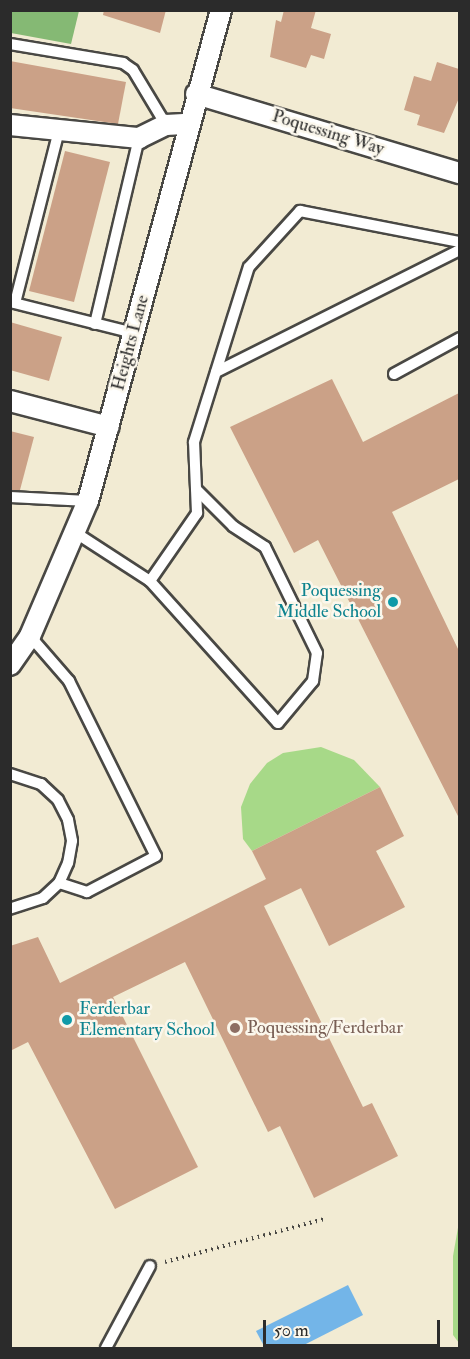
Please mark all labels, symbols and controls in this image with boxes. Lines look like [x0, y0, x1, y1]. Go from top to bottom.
street label: Poquessing Way [269, 106, 387, 160]
street label: Heights Lane [108, 293, 154, 393]
place label: Poquessing Middle School [277, 581, 381, 624]
marker: Poquessing Middle School [386, 595, 400, 609]
place label: Ferderbar Elementary School [79, 999, 215, 1042]
marker: Ferderbar Elementary School [60, 1013, 74, 1027]
place label: Poquessing/Ferderbar [247, 1017, 403, 1039]
marker: Poquessing/Ferderbar [228, 1021, 242, 1035]
scale bar [266, 1308, 443, 1346]
text: 50 m [274, 1319, 309, 1342]

